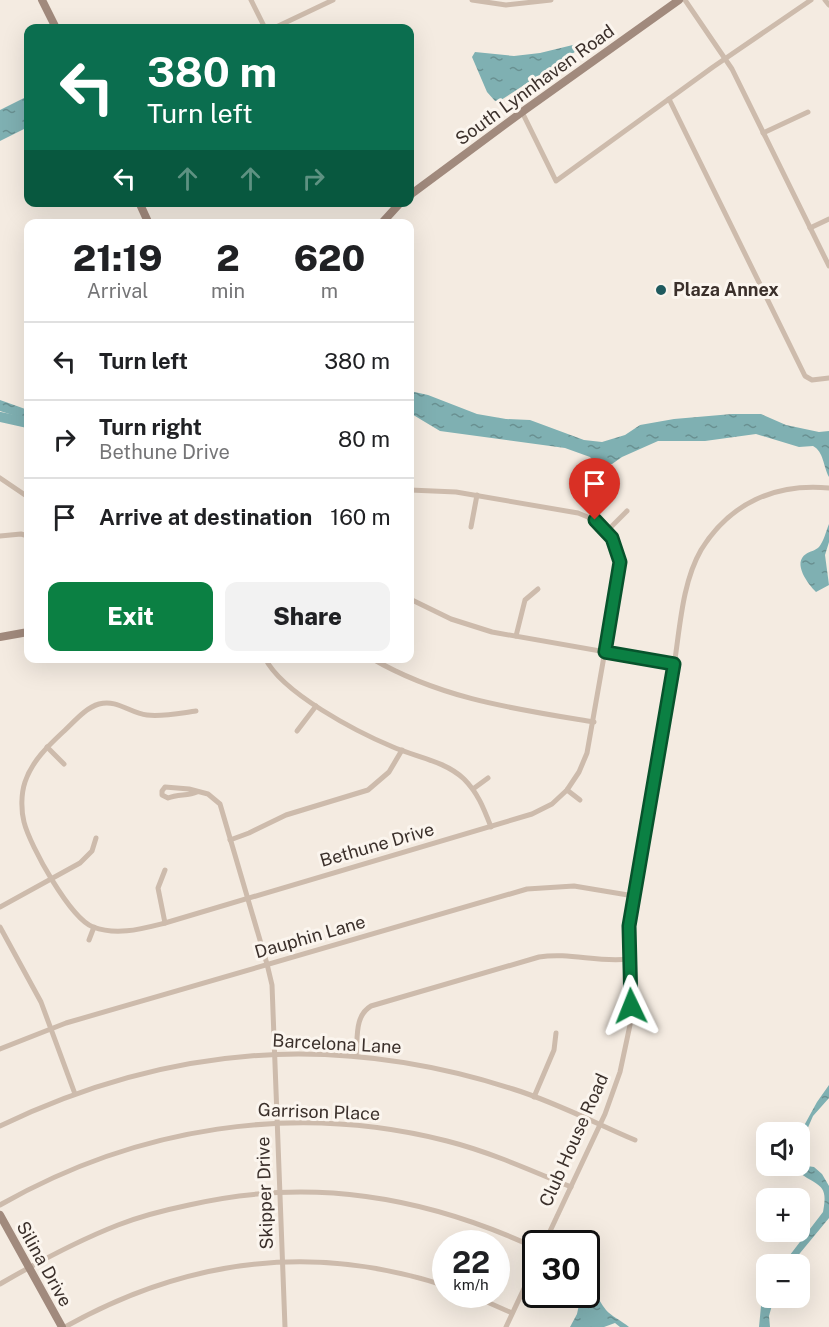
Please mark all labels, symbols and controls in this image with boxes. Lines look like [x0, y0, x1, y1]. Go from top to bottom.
street label: South Lynnhaven Road [451, 20, 618, 149]
text: 380 m [147, 47, 277, 96]
icon: left [48, 48, 126, 126]
text: Turn left [147, 97, 253, 129]
icon: left [108, 162, 141, 195]
icon: ahead [171, 162, 204, 195]
icon: ahead [234, 162, 267, 195]
icon: right [297, 162, 330, 195]
text: 21:19 [73, 237, 162, 279]
text: 2 [216, 237, 240, 279]
text: 620 [294, 237, 365, 279]
text: Arrival [87, 279, 148, 303]
text: min [211, 279, 245, 303]
text: m [321, 279, 338, 303]
place label: Plaza Annex [673, 279, 779, 300]
marker: Plaza Annex [654, 283, 668, 297]
icon: left [48, 345, 81, 378]
text: Turn left [99, 348, 188, 374]
text: 380 m [324, 348, 390, 374]
text: Turn right [99, 414, 202, 440]
icon: right [48, 423, 81, 456]
text: 80 m [338, 426, 390, 452]
text: Bethune Drive [99, 440, 230, 464]
pin [569, 458, 620, 520]
icon: arrive [578, 467, 611, 500]
icon: arrive [48, 501, 81, 534]
text: Arrive at destination [99, 504, 312, 530]
text: 160 m [330, 504, 391, 530]
button: Exit [48, 582, 213, 651]
button: Share [225, 582, 390, 651]
street label: Bethune Drive [317, 818, 436, 871]
street label: Dauphin Lane [252, 911, 368, 962]
position arrow [599, 974, 663, 1038]
street label: Barcelona Lane [272, 1030, 402, 1057]
street label: Club House Road [535, 1070, 612, 1210]
street label: Garrison Place [257, 1099, 381, 1124]
map controls [756, 1122, 810, 1308]
button: sound [756, 1122, 810, 1176]
street label: Skipper Drive [252, 1136, 277, 1250]
button: + [756, 1188, 810, 1242]
street label: Silina Drive [12, 1217, 76, 1310]
speed limit sign: 30 [522, 1230, 600, 1308]
text: 22 [452, 1244, 490, 1280]
button: − [756, 1254, 810, 1308]
text: km/h [453, 1276, 489, 1293]

